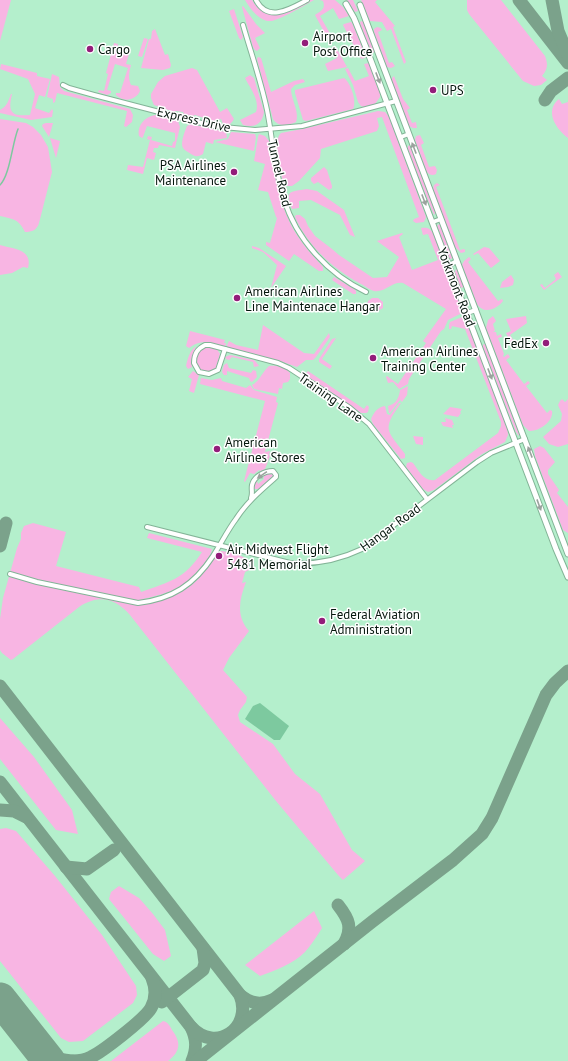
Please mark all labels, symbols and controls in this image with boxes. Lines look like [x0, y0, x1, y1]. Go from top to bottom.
place label: Airport Post Office [313, 28, 372, 60]
marker: Airport Post Office [300, 38, 310, 48]
place label: Cargo [98, 41, 130, 58]
marker: Cargo [85, 44, 95, 54]
one-way arrow [375, 73, 381, 84]
place label: UPS [441, 82, 464, 99]
marker: UPS [428, 85, 438, 95]
street label: Express Drive [155, 103, 232, 136]
street label: Tunnel Road [264, 138, 295, 208]
one-way arrow [410, 141, 416, 153]
place label: PSA Airlines Maintenance [155, 157, 226, 189]
marker: PSA Airlines Maintenance [229, 167, 239, 177]
one-way arrow [422, 194, 428, 206]
street label: Yorkmont Road [434, 245, 479, 329]
place label: American Airlines Line Maintenace Hangar [245, 283, 381, 315]
marker: American Airlines Line Maintenace Hangar [232, 293, 242, 303]
place label: FedEx [504, 335, 538, 352]
marker: FedEx [541, 338, 551, 348]
place label: American Airlines Training Center [381, 343, 478, 375]
marker: American Airlines Training Center [368, 353, 378, 363]
one-way arrow [488, 368, 494, 380]
street label: Training Lane [295, 369, 366, 426]
place label: American Airlines Stores [225, 434, 305, 466]
marker: American Airlines Stores [212, 444, 222, 454]
one-way arrow [526, 446, 532, 458]
one-way arrow [256, 471, 267, 479]
one-way arrow [537, 499, 543, 511]
street label: Hangar Road [357, 500, 424, 555]
place label: Air Midwest Flight 5481 Memorial [227, 541, 329, 573]
marker: Air Midwest Flight 5481 Memorial [214, 551, 224, 561]
place label: Federal Aviation Administration [330, 606, 420, 638]
marker: Federal Aviation Administration [317, 616, 327, 626]

